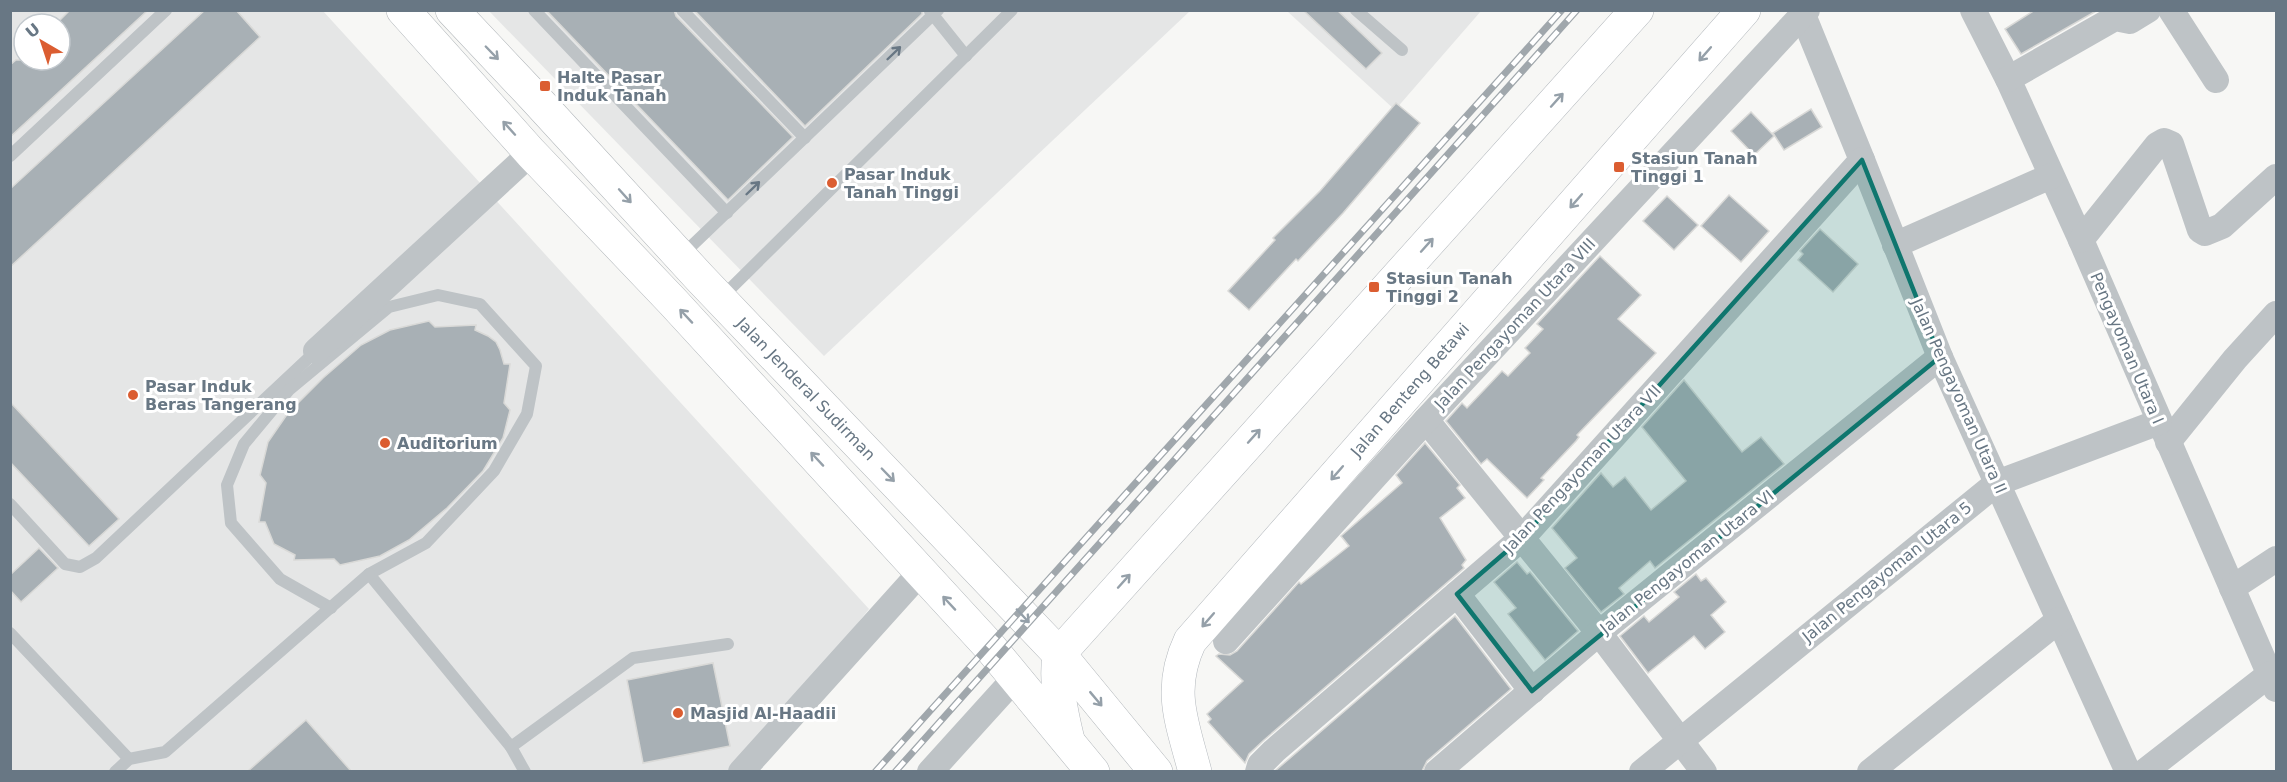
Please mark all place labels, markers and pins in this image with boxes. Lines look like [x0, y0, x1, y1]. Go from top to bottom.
place label: Halte Pasar Induk Tanah [557, 68, 667, 105]
marker: Halte Pasar Induk Tanah [538, 79, 552, 93]
place label: Stasiun Tanah Tinggi 1 [1631, 149, 1758, 186]
marker: Stasiun Tanah Tinggi 1 [1612, 160, 1626, 174]
place label: Pasar Induk Tanah Tinggi [844, 165, 959, 202]
marker: Pasar Induk Tanah Tinggi [825, 176, 839, 190]
place label: Stasiun Tanah Tinggi 2 [1386, 269, 1513, 306]
marker: Stasiun Tanah Tinggi 2 [1367, 280, 1381, 294]
place label: Pasar Induk Beras Tangerang [145, 377, 297, 414]
marker: Pasar Induk Beras Tangerang [126, 388, 140, 402]
place label: Auditorium [397, 434, 498, 453]
marker: Auditorium [378, 436, 392, 450]
place label: Masjid Al-Haadii [690, 704, 836, 723]
marker: Masjid Al-Haadii [671, 706, 685, 720]

